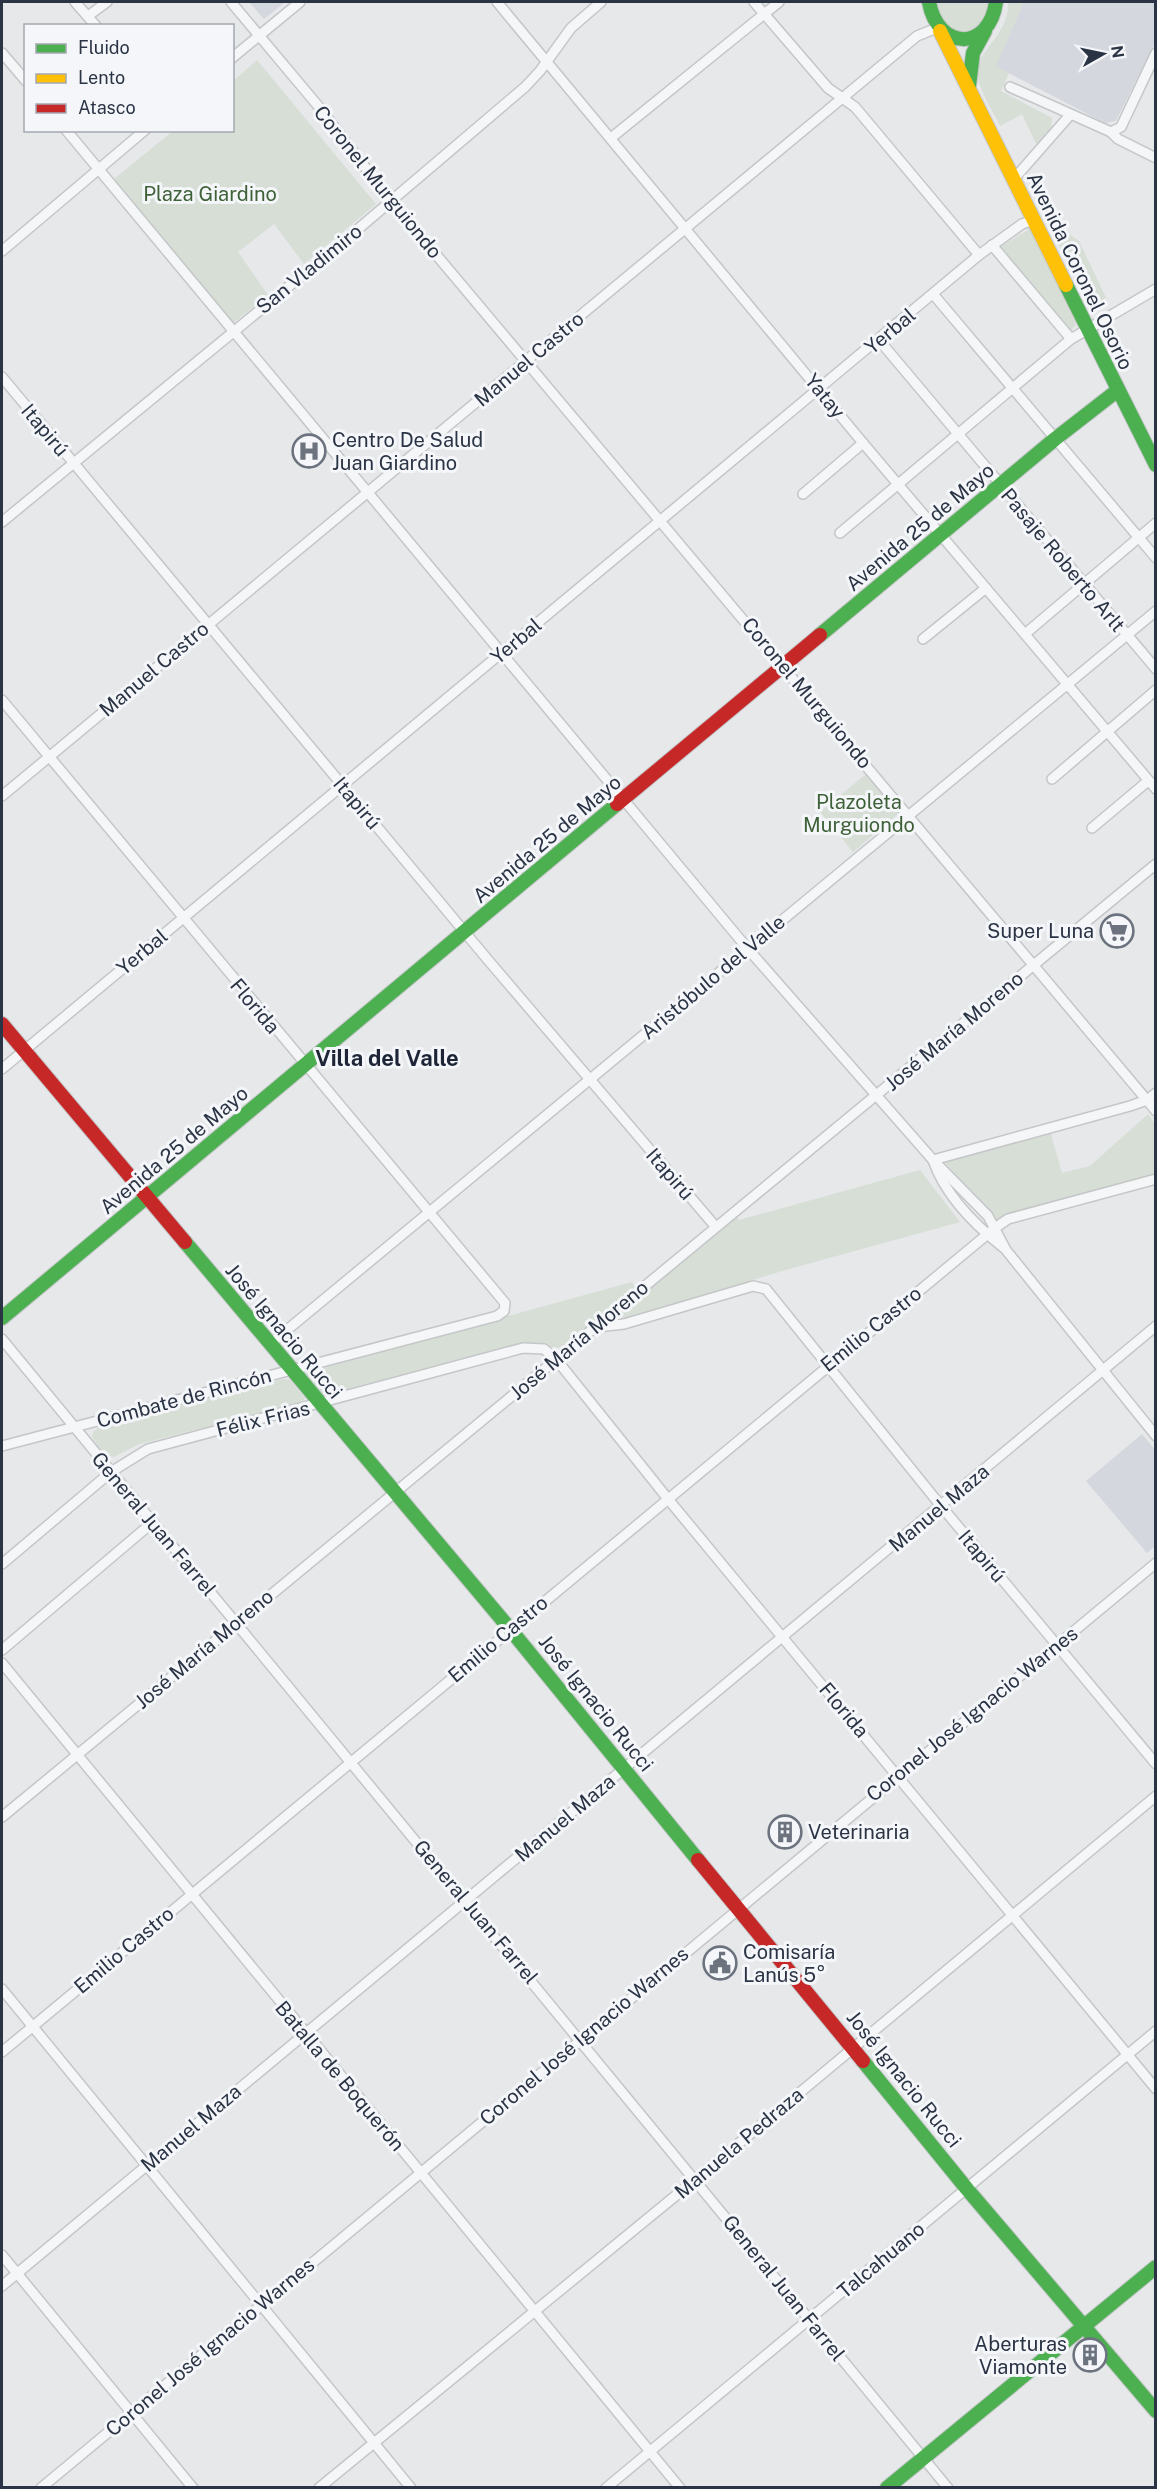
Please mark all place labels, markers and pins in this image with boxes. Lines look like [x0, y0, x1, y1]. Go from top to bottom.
place label: Centro De Salud Juan Giardino [332, 428, 483, 475]
hospital icon: Centro De Salud Juan Giardino [291, 433, 327, 469]
supermarket icon: Super Luna [1099, 913, 1135, 949]
place label: Super Luna [987, 919, 1094, 943]
building icon: Veterinaria [767, 1814, 803, 1850]
place label: Veterinaria [808, 1820, 910, 1844]
place label: Comisaría Lanús 5° [743, 1940, 835, 1987]
public building icon: Comisaría Lanús 5° [702, 1945, 738, 1981]
place label: Aberturas Viamonte [974, 2332, 1067, 2379]
building icon: Aberturas Viamonte [1072, 2337, 1108, 2373]

